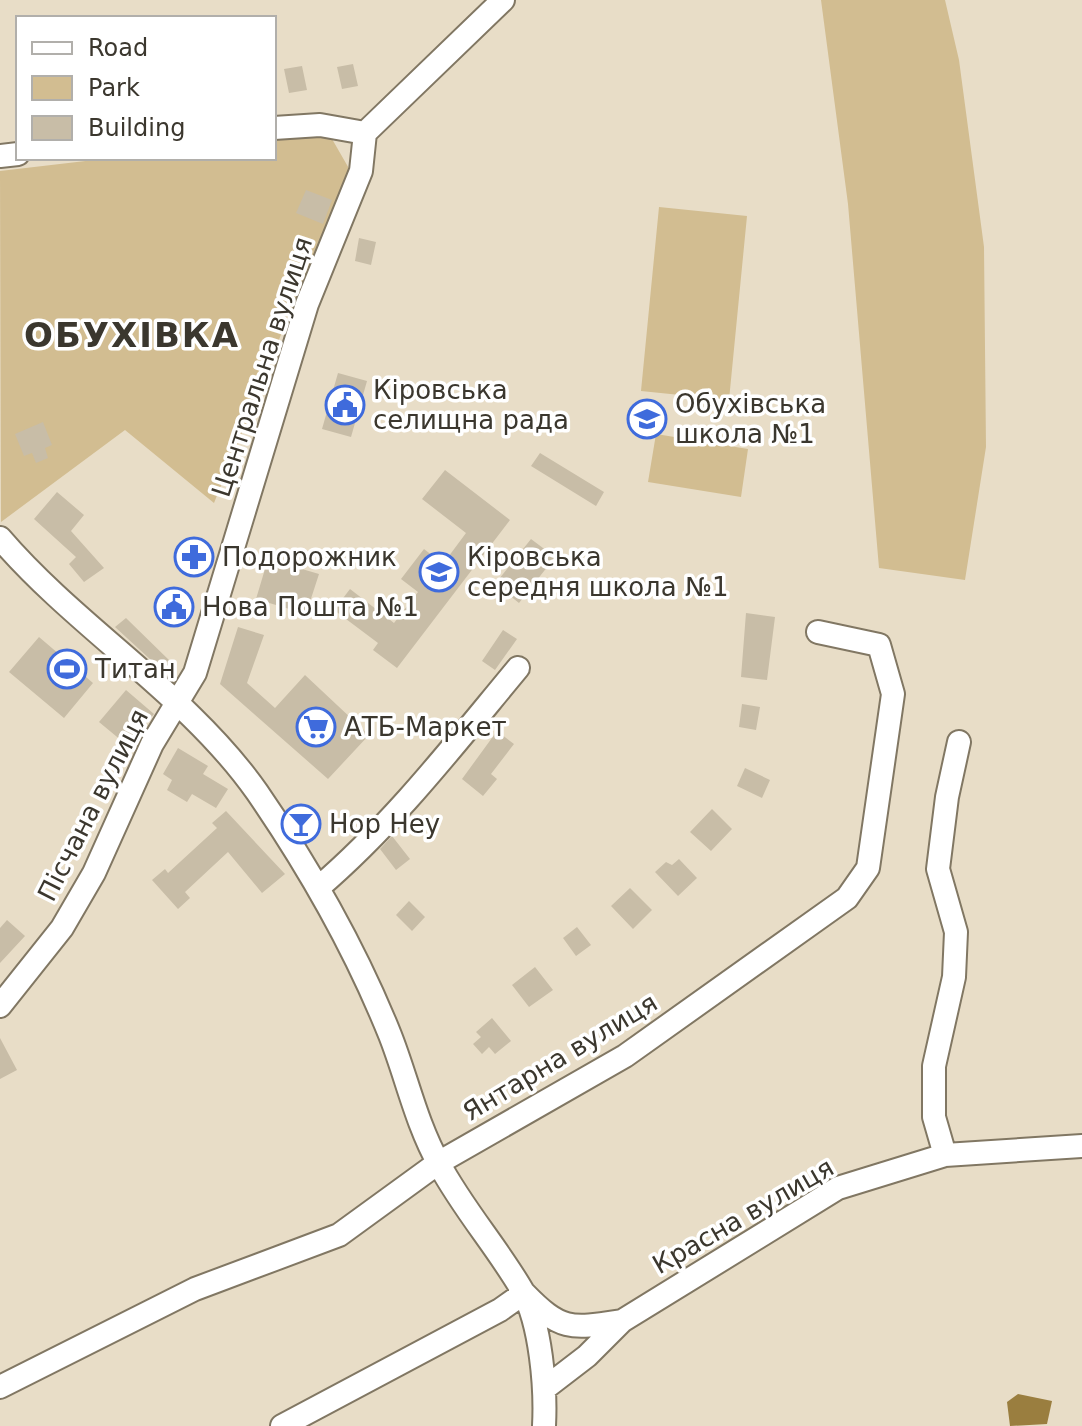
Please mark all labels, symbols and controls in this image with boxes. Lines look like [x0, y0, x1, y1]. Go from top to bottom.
legend [16, 16, 276, 160]
text: Road [88, 34, 148, 62]
text: Park [88, 74, 140, 102]
text: Building [88, 114, 185, 142]
street label: Центральна вулиця [206, 233, 318, 501]
district label: ОБУХІВКА [24, 315, 240, 355]
place label: Кіровська селищна рада [373, 375, 569, 435]
public building icon: Кіровська селищна рада [324, 384, 366, 426]
place label: Обухівська школа №1 [675, 389, 826, 449]
school or university icon: Обухівська школа №1 [626, 398, 668, 440]
pharmacy icon: Подорожник [173, 536, 215, 578]
place label: Подорожник [222, 542, 397, 572]
place label: Кіровська середня школа №1 [467, 542, 728, 602]
school or university icon: Кіровська середня школа №1 [418, 551, 460, 593]
public building icon: Нова Пошта №1 [153, 586, 195, 628]
place label: Нова Пошта №1 [202, 592, 419, 622]
sports icon: Титан [46, 648, 88, 690]
place label: Титан [94, 654, 176, 684]
street label: Пісчана вулиця [32, 704, 154, 906]
supermarket icon: АТБ-Маркет [295, 706, 337, 748]
place label: АТБ-Маркет [344, 712, 507, 742]
bar icon: Hop Hey [280, 803, 322, 845]
place label: Hop Hey [329, 809, 440, 839]
street label: Янтарна вулиця [457, 987, 663, 1127]
street label: Красна вулиця [647, 1152, 839, 1280]

